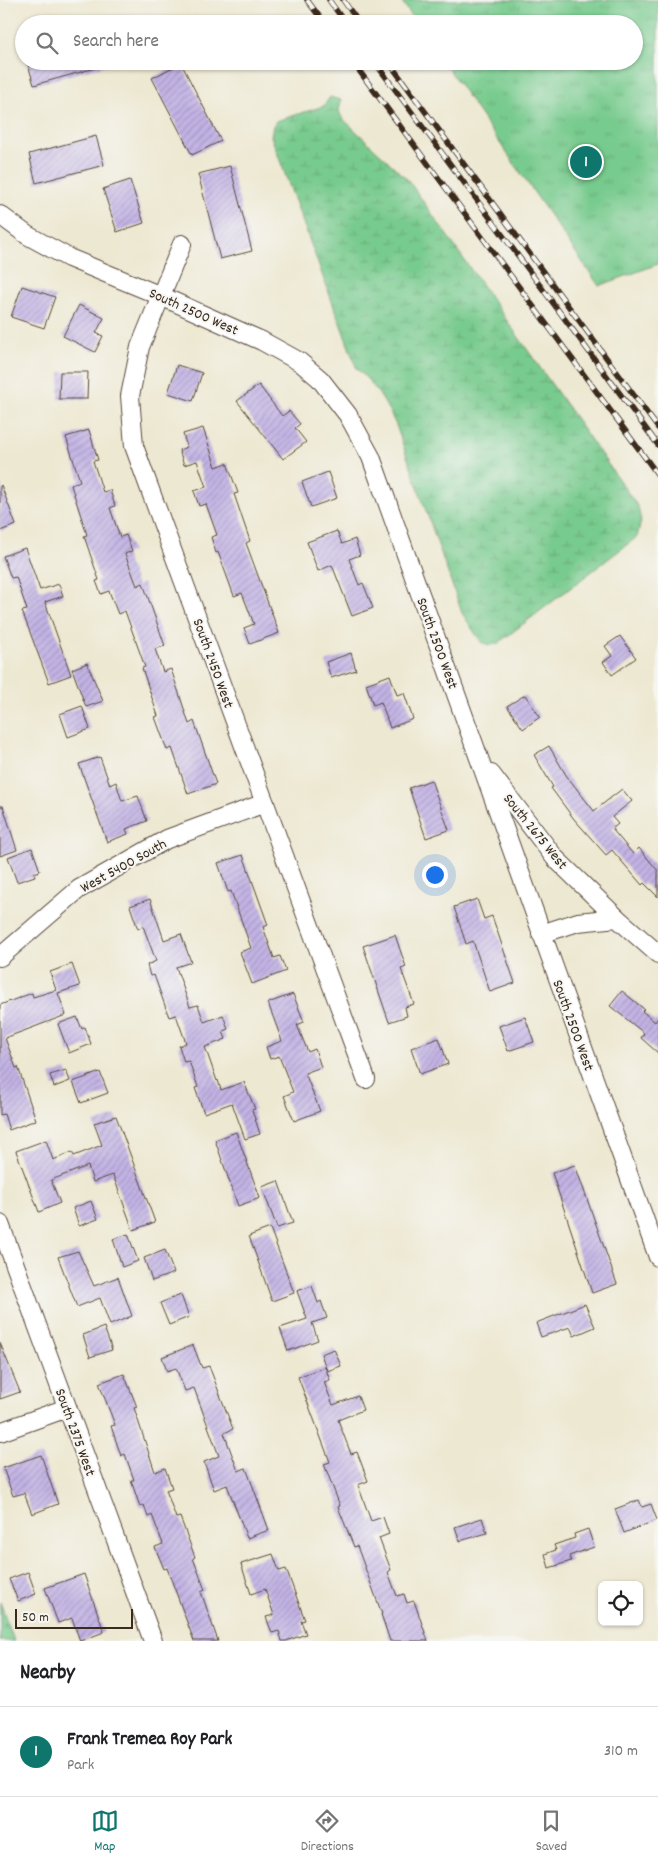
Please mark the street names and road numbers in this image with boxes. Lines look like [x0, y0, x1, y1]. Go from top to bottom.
street label: South 2500 West [145, 283, 242, 343]
street label: South 2500 West [409, 595, 463, 693]
street label: South 2450 West [186, 616, 239, 712]
street label: South 2675 West [497, 789, 572, 876]
street label: West 5400 South [77, 834, 171, 900]
street label: South 2500 West [545, 977, 599, 1075]
street label: South 2375 West [48, 1386, 100, 1480]

